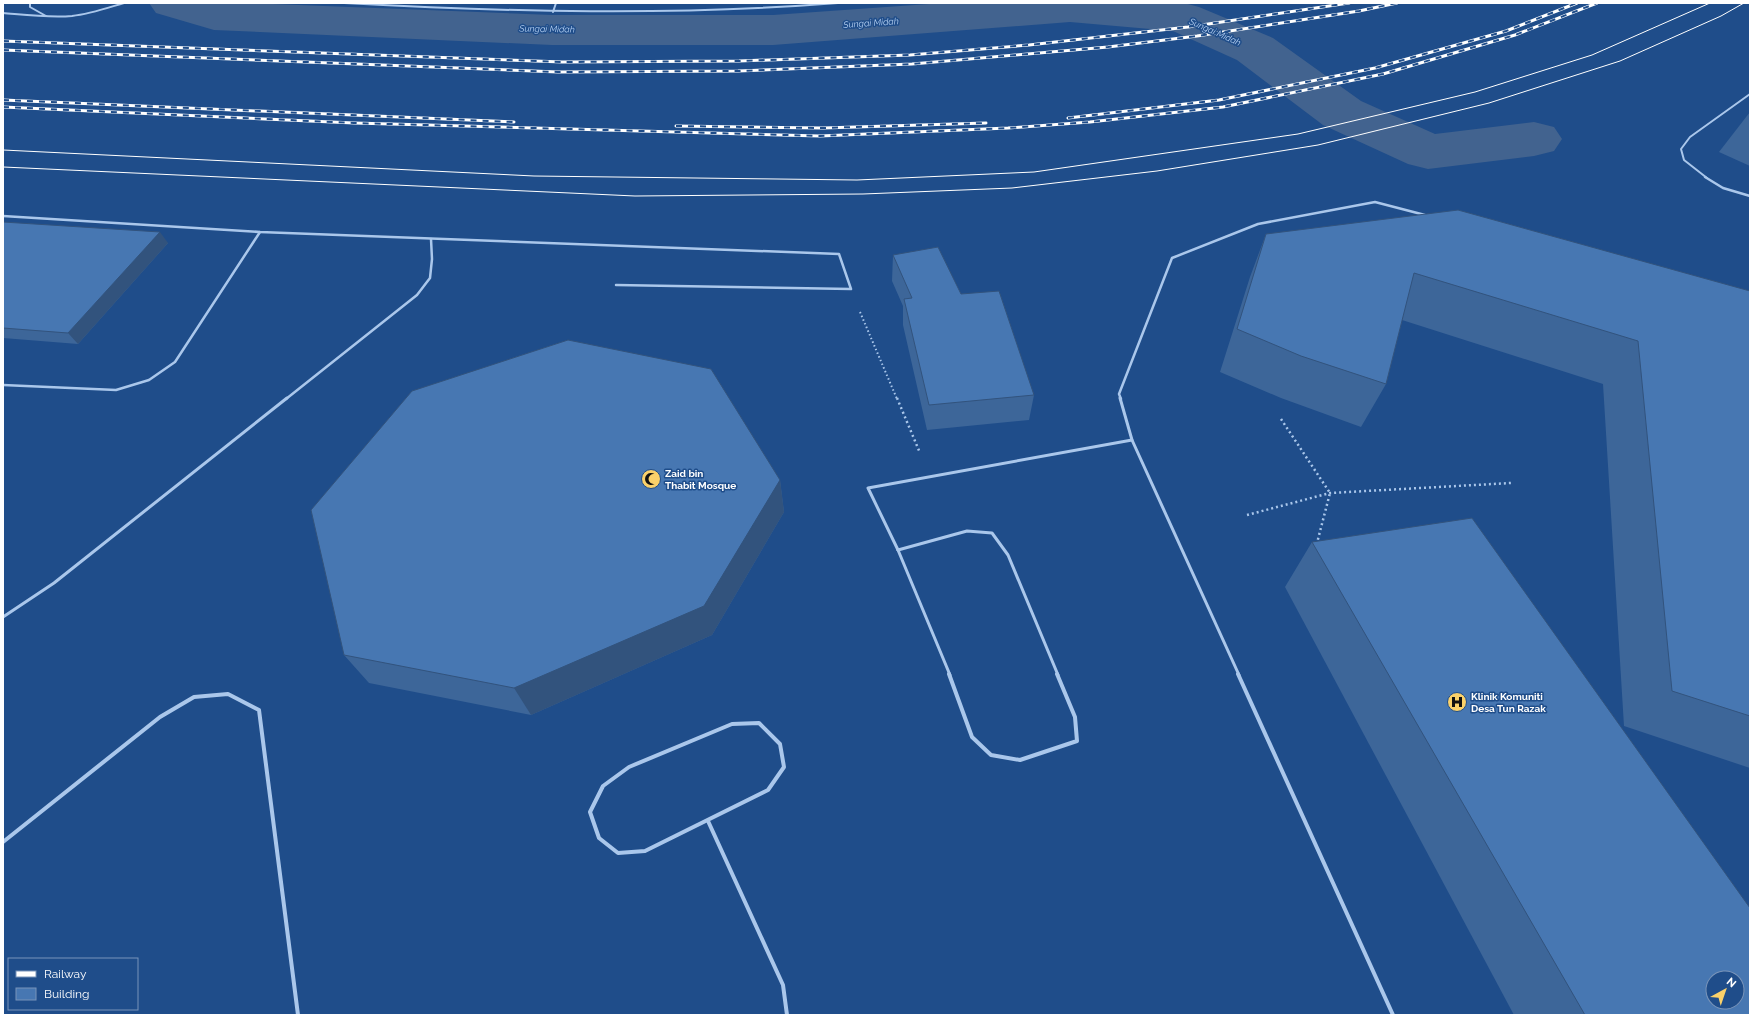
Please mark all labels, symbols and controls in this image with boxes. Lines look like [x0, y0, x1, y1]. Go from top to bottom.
water label: Sungai Midah [842, 16, 899, 30]
water label: Sungai Midah [1187, 16, 1242, 48]
water label: Sungai Midah [518, 23, 575, 34]
mosque icon: Zaid bin Thabit Mosque [640, 468, 662, 490]
place label: Zaid bin Thabit Mosque [665, 468, 736, 491]
hospital icon: Klinik Komuniti Desa Tun Razak [1446, 691, 1468, 713]
place label: Klinik Komuniti Desa Tun Razak [1471, 691, 1546, 714]
legend [8, 958, 138, 1010]
text: Railway [44, 967, 87, 981]
north arrow [1705, 970, 1745, 1010]
text: N [1724, 975, 1739, 990]
text: Building [44, 987, 90, 1001]

